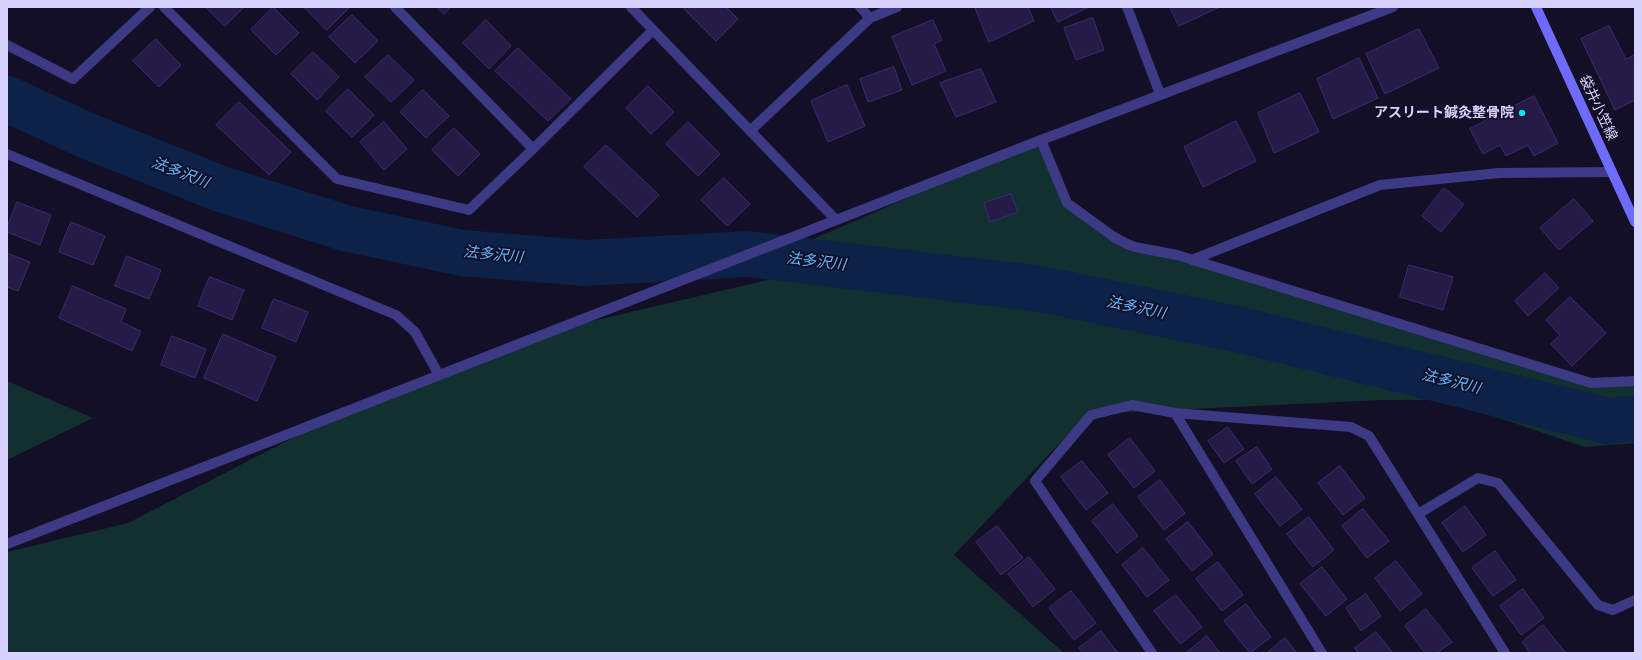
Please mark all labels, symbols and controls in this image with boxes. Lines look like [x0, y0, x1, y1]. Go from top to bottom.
street label: 袋井小笠線 [1576, 73, 1620, 143]
place label: アスリート鍼灸整骨院 [1374, 105, 1514, 121]
marker: アスリート鍼灸整骨院 [1517, 108, 1527, 118]
water label: 法多沢川 [149, 154, 211, 192]
water label: 法多沢川 [462, 243, 524, 267]
water label: 法多沢川 [785, 249, 847, 275]
water label: 法多沢川 [1105, 293, 1167, 323]
water label: 法多沢川 [1420, 366, 1482, 398]

